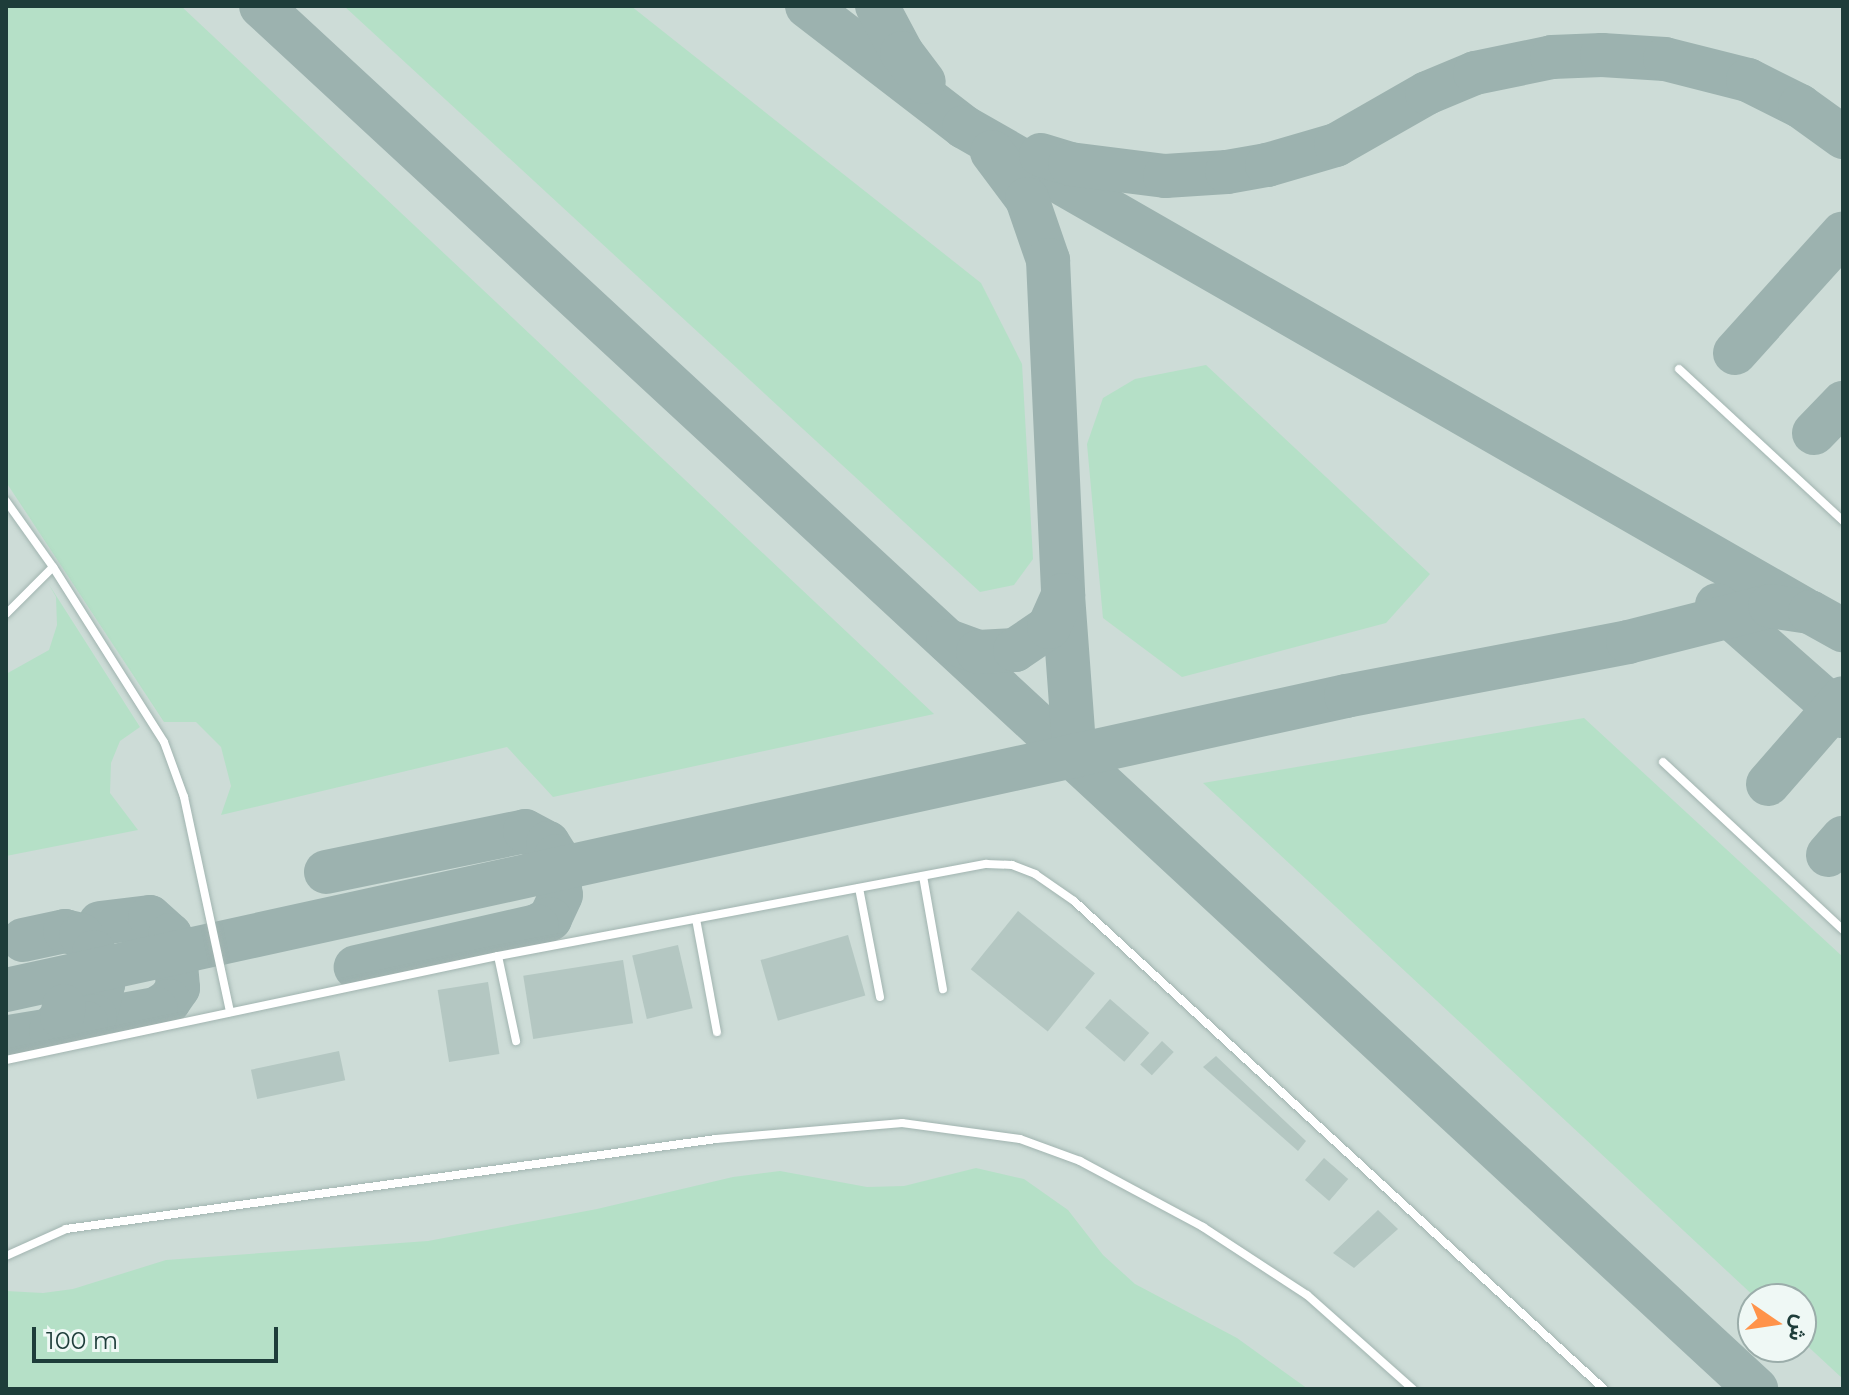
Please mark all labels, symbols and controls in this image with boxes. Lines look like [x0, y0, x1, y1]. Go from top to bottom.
north arrow [1737, 1283, 1817, 1363]
scale bar [36, 1311, 282, 1361]
text: ش [1783, 1312, 1815, 1344]
text: 100 m [46, 1326, 118, 1355]

